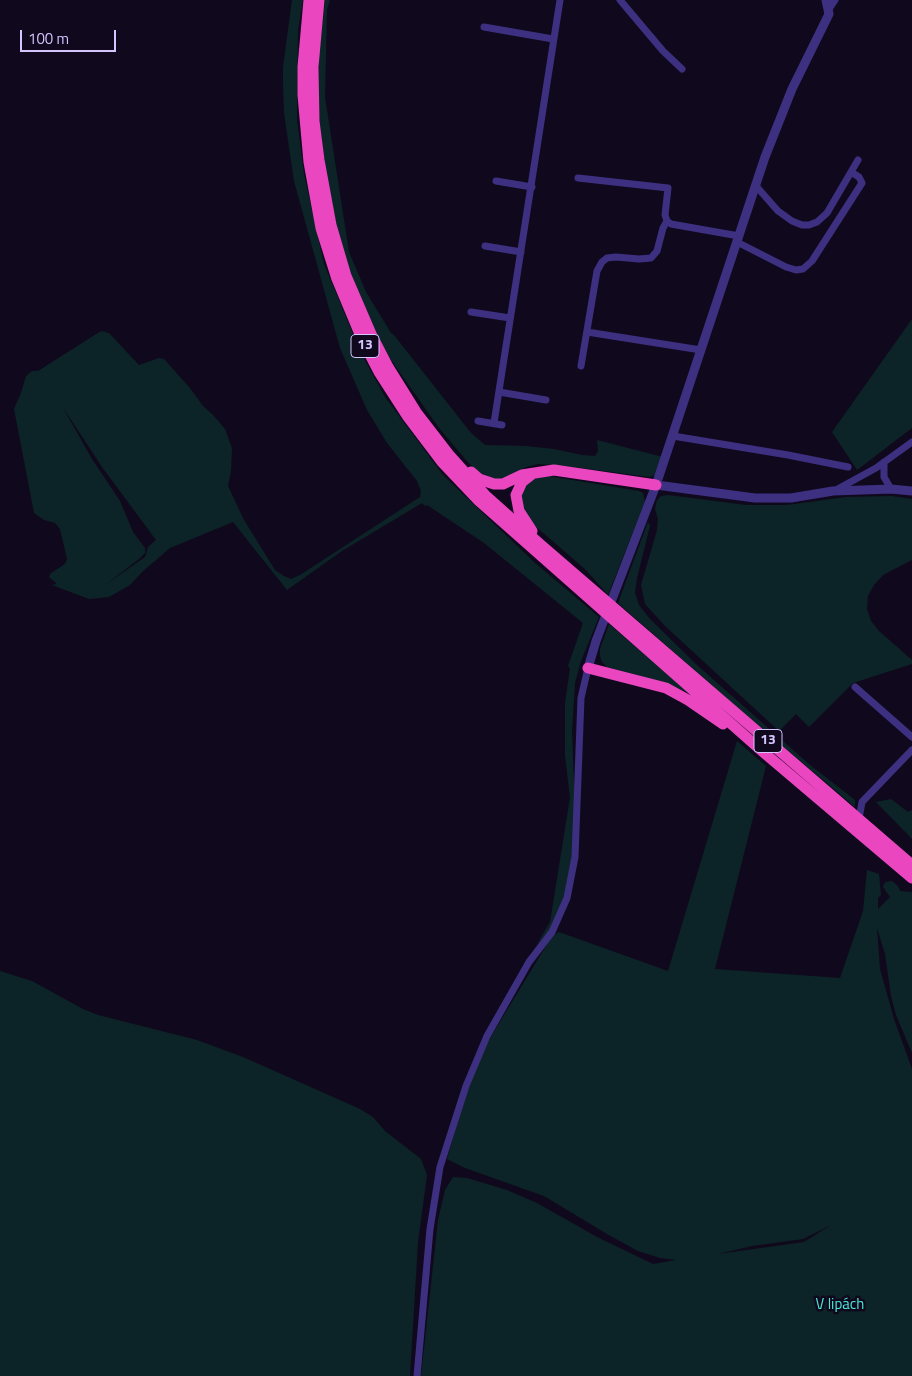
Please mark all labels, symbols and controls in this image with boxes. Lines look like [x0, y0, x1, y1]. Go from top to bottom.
scale bar [22, 20, 119, 52]
text: 100 m [28, 27, 69, 50]
road number: 13 [351, 334, 379, 358]
road number: 13 [754, 729, 782, 752]
park label: V lipách [816, 1296, 864, 1314]

